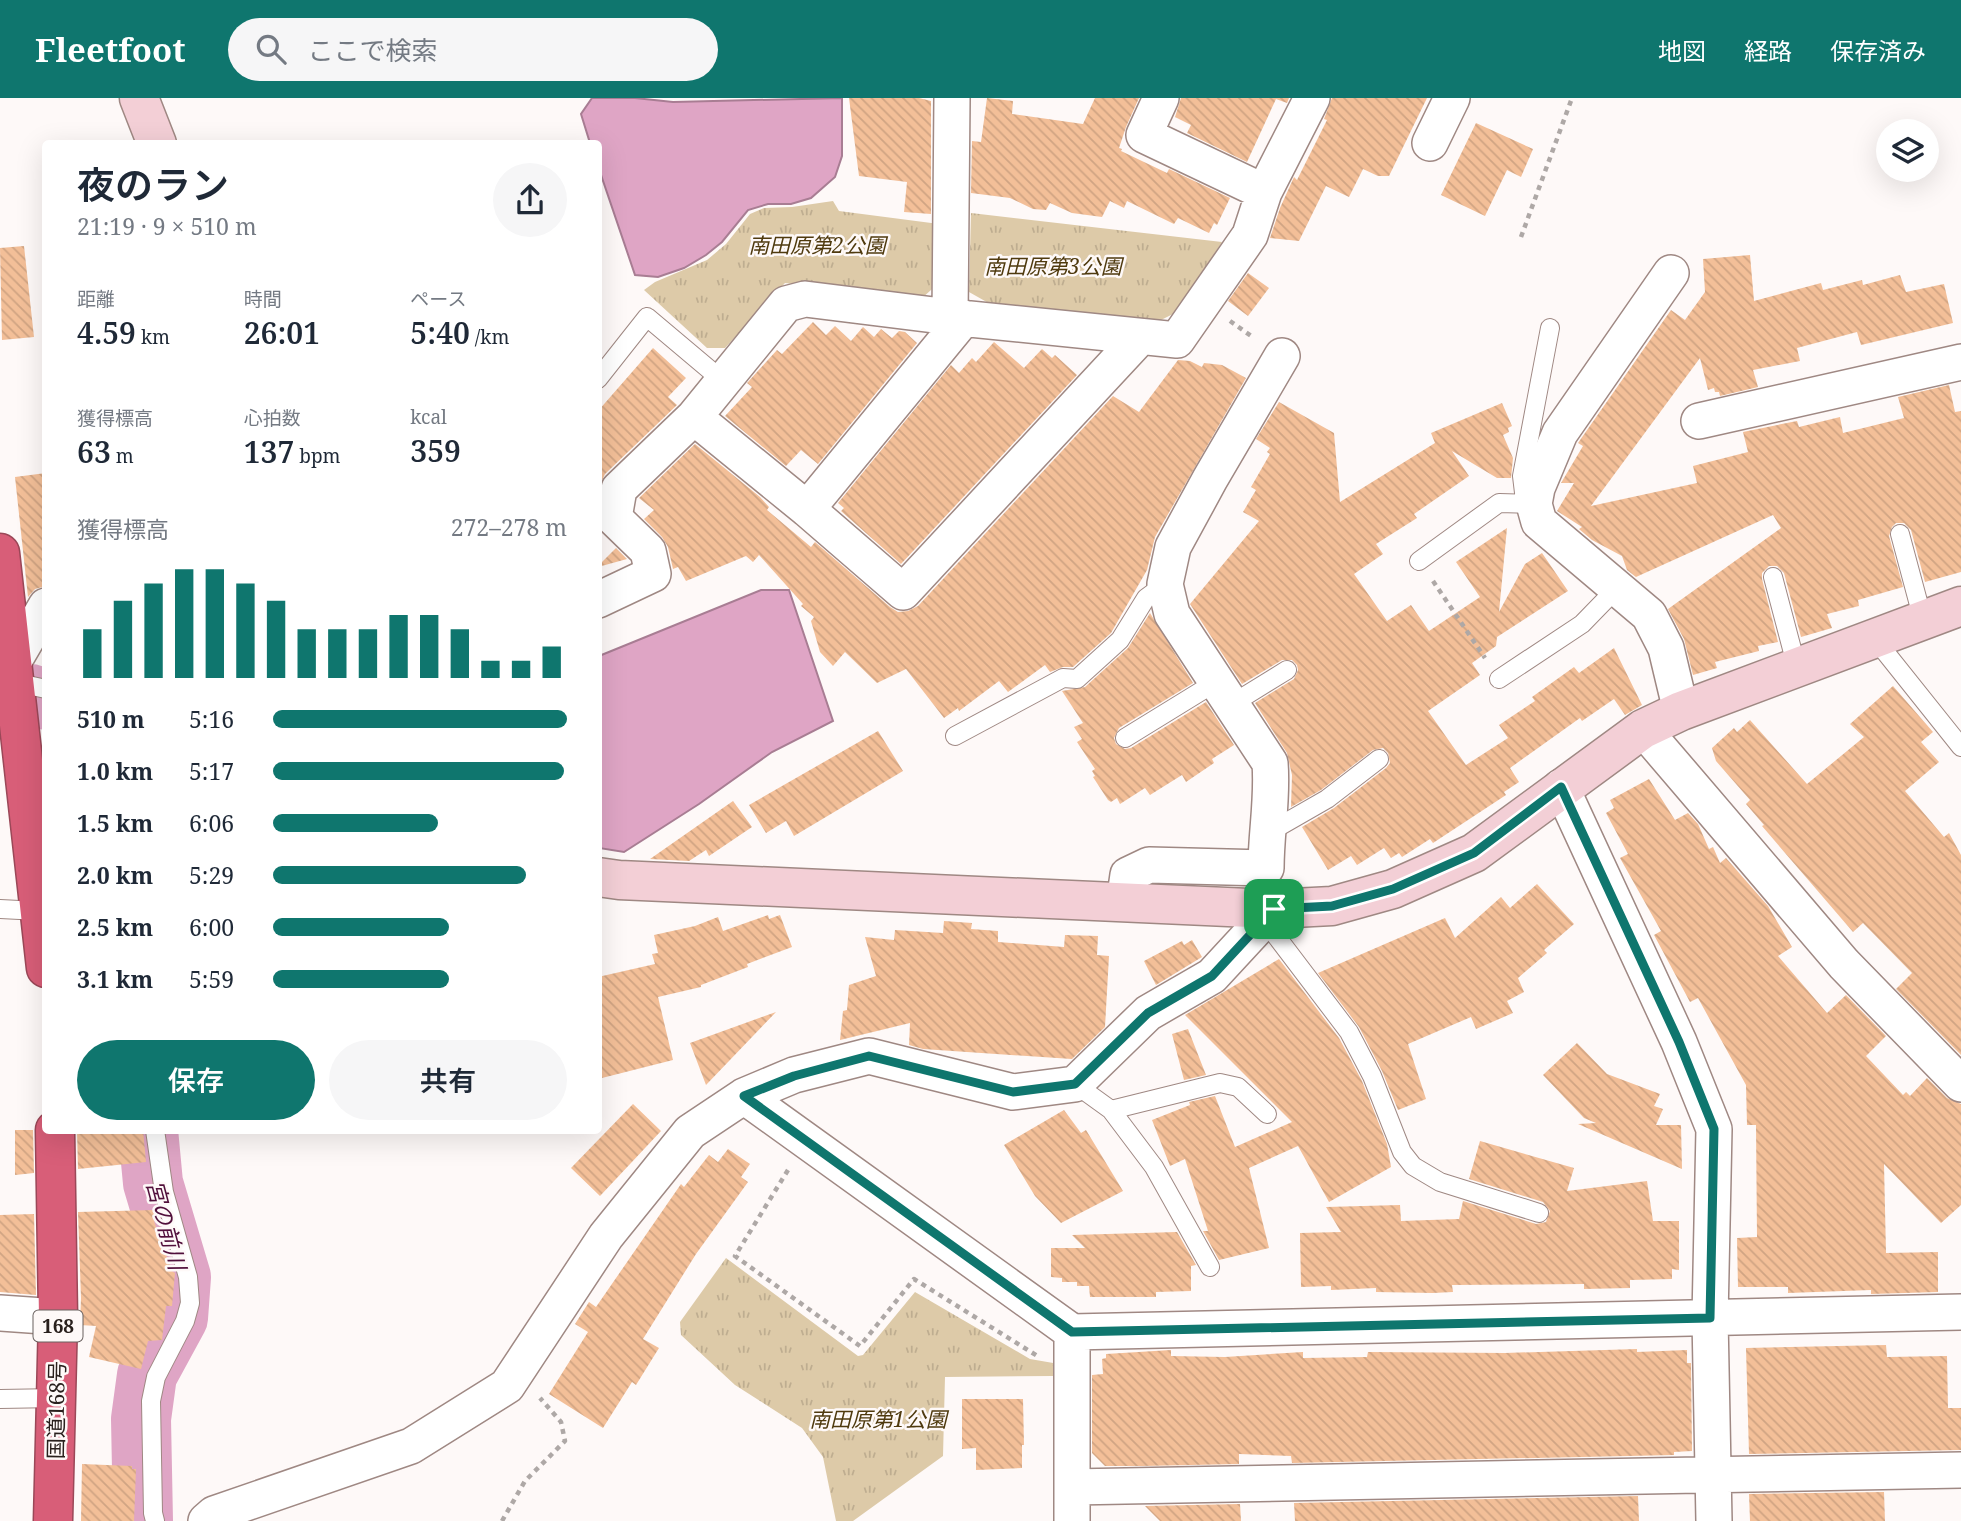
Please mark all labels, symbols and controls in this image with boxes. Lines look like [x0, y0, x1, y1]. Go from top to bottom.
search box [228, 18, 718, 81]
text: Fleetfoot [35, 27, 186, 72]
icon: search [252, 30, 290, 68]
text: ここで検索 [308, 32, 438, 68]
text: 地図 [1658, 34, 1706, 67]
text: 経路 [1744, 34, 1792, 67]
text: 保存済み [1830, 34, 1926, 67]
map controls [1876, 119, 1939, 182]
button: layers [1876, 119, 1939, 182]
text: 夜のラン [77, 158, 229, 210]
button: share [493, 163, 567, 237]
text: 21:19 · 9 × 510 m [77, 210, 257, 242]
park label: 南田原第2公園 [748, 231, 889, 259]
park label: 南田原第3公園 [984, 252, 1125, 280]
text: 距離 [77, 286, 115, 312]
text: 時間 [244, 286, 282, 312]
text: ペース [410, 286, 466, 312]
text: 4.59 [77, 312, 136, 353]
text: 26:01 [244, 312, 320, 353]
text: 5:40 [410, 312, 470, 353]
text: km [136, 324, 170, 350]
text: /km [470, 324, 509, 350]
text: kcal [410, 404, 447, 430]
text: 獲得標高 [77, 405, 153, 431]
text: 心拍数 [244, 405, 301, 431]
text: 359 [410, 430, 461, 471]
text: 63 [77, 431, 111, 472]
text: 137 [244, 431, 294, 472]
text: m [111, 443, 134, 469]
text: bpm [294, 443, 341, 469]
text: 272–278 m [451, 511, 567, 543]
text: 獲得標高 [77, 513, 169, 545]
text: 510 m [77, 703, 145, 735]
text: 5:16 [189, 703, 234, 735]
text: 1.0 km [77, 755, 153, 787]
text: 5:17 [189, 755, 234, 787]
text: 1.5 km [77, 807, 153, 839]
text: 6:06 [189, 807, 234, 839]
text: 2.0 km [77, 859, 153, 891]
text: 5:29 [189, 859, 234, 891]
pin [1244, 879, 1304, 939]
icon: arrive [1255, 890, 1293, 928]
text: 2.5 km [77, 911, 153, 943]
text: 6:00 [189, 911, 234, 943]
text: 3.1 km [77, 963, 153, 995]
text: 5:59 [189, 963, 234, 995]
button: 保存 [77, 1040, 315, 1120]
button: 共有 [329, 1040, 567, 1120]
water label: 宮の前川 [140, 1176, 195, 1276]
road number: 168 [34, 1310, 82, 1342]
street label: 国道168号 [41, 1361, 71, 1459]
park label: 南田原第1公園 [809, 1405, 950, 1433]

